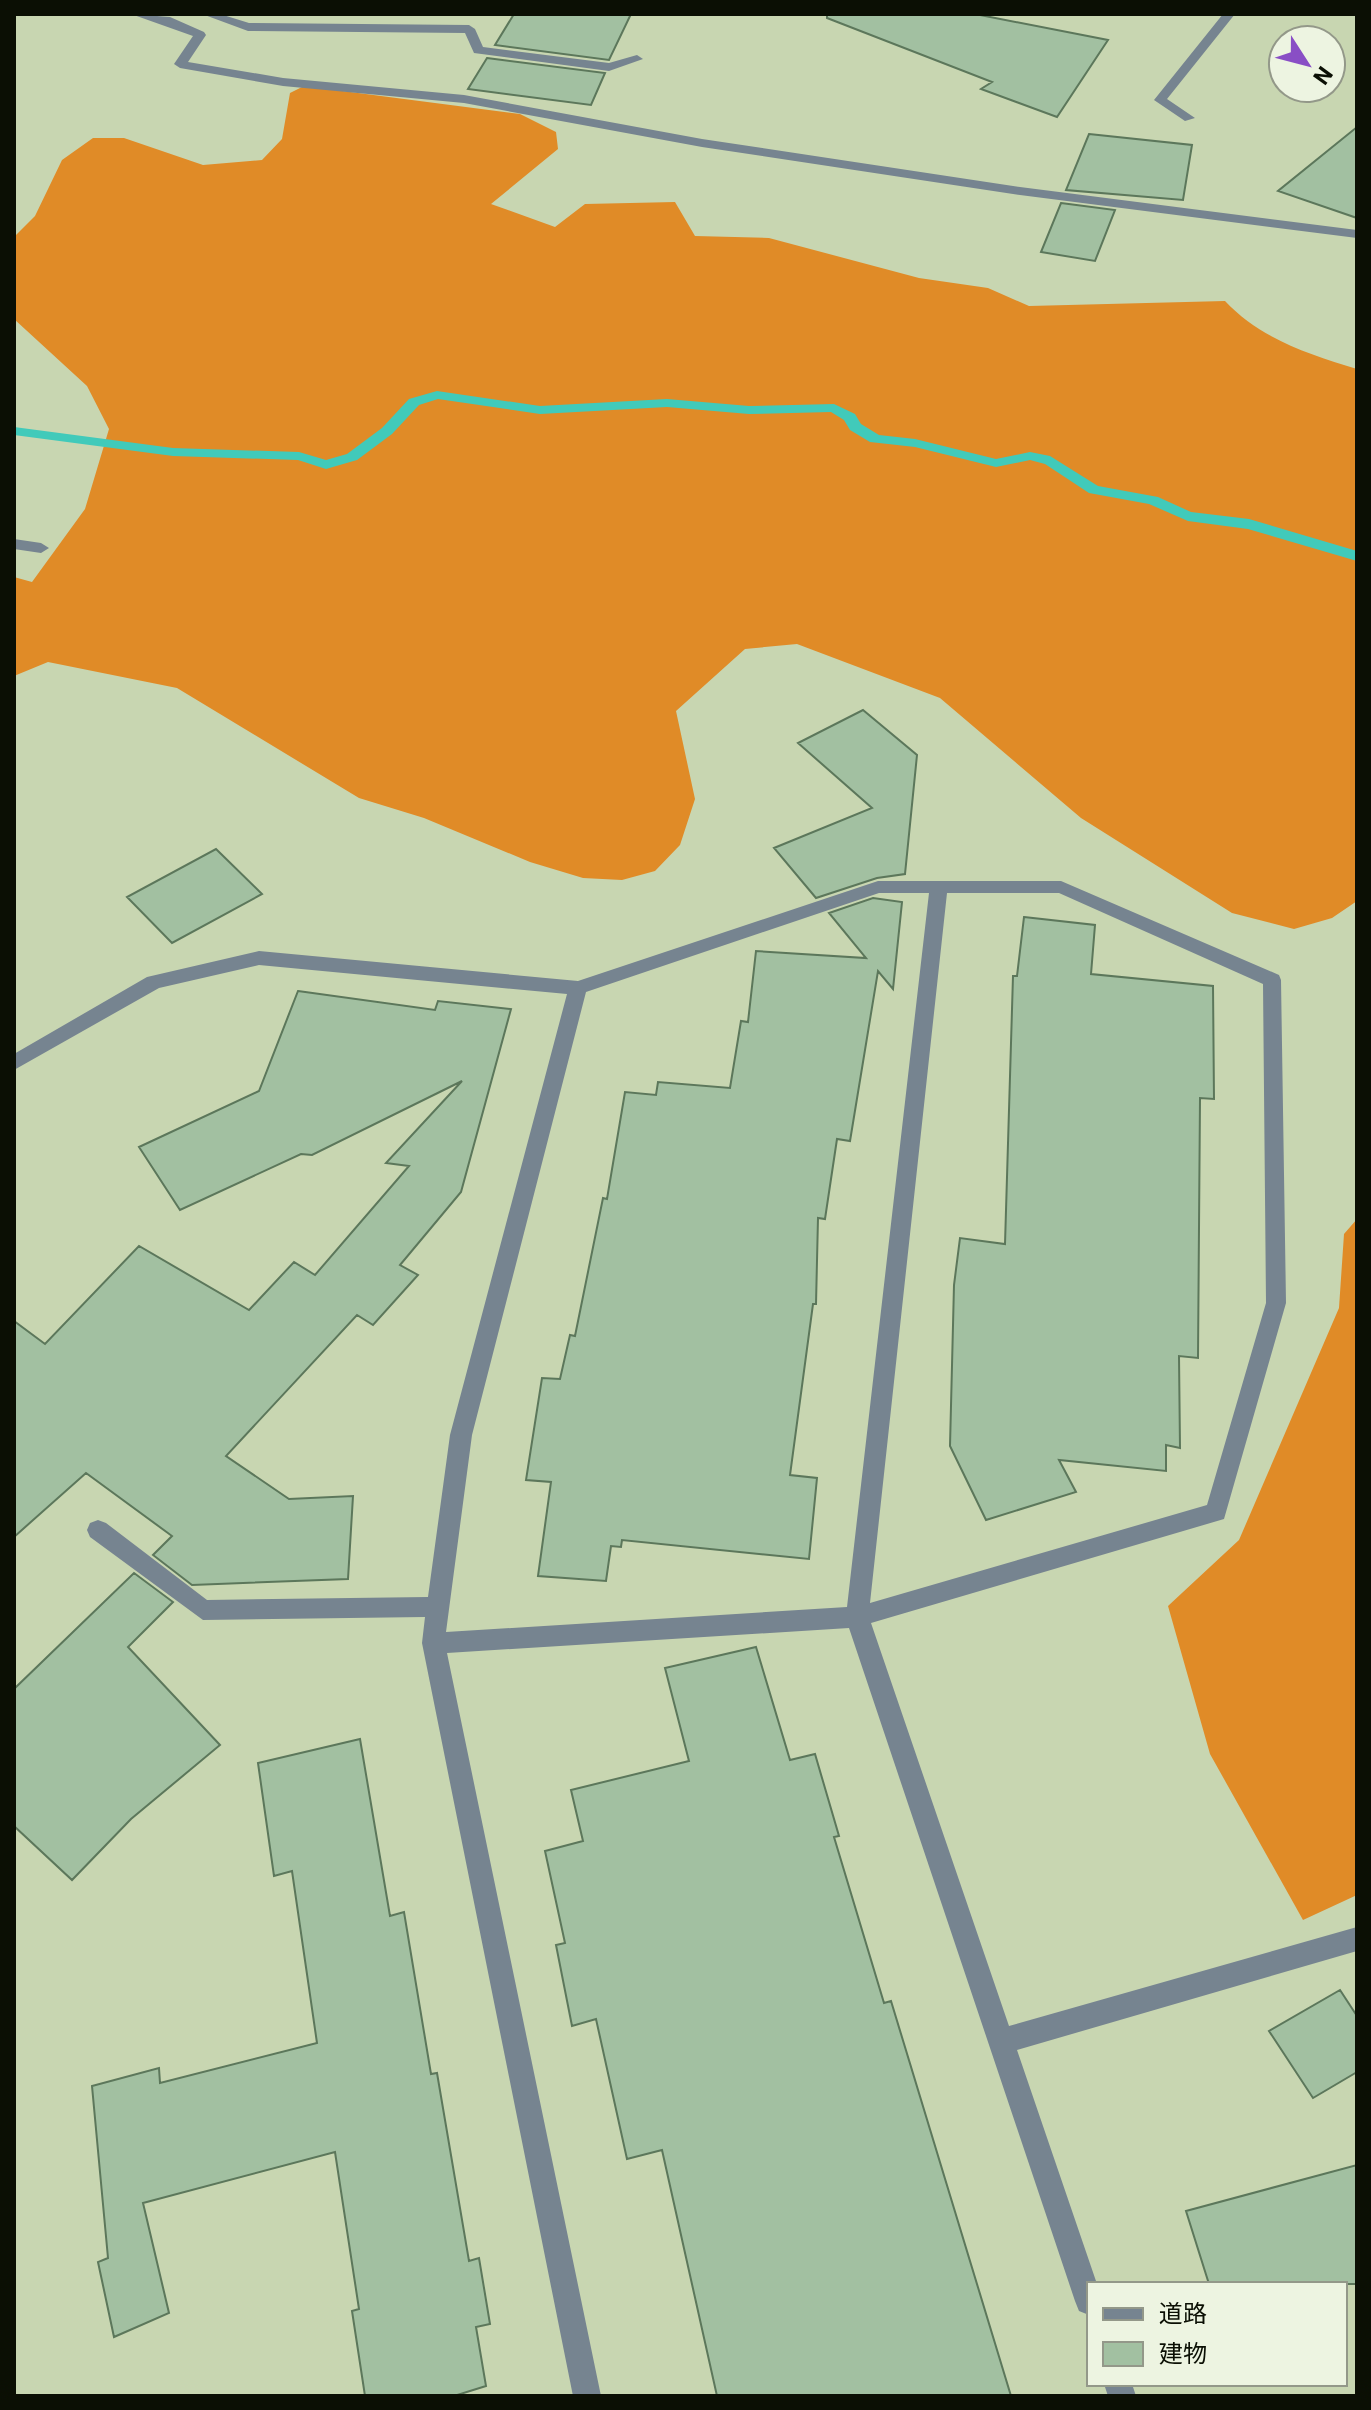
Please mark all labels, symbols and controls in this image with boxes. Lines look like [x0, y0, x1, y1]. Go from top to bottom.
north arrow [1267, 24, 1347, 104]
text: N [1308, 62, 1337, 89]
legend [1087, 2282, 1347, 2386]
text: 道路 [1159, 2300, 1207, 2328]
text: 建物 [1159, 2340, 1207, 2368]

